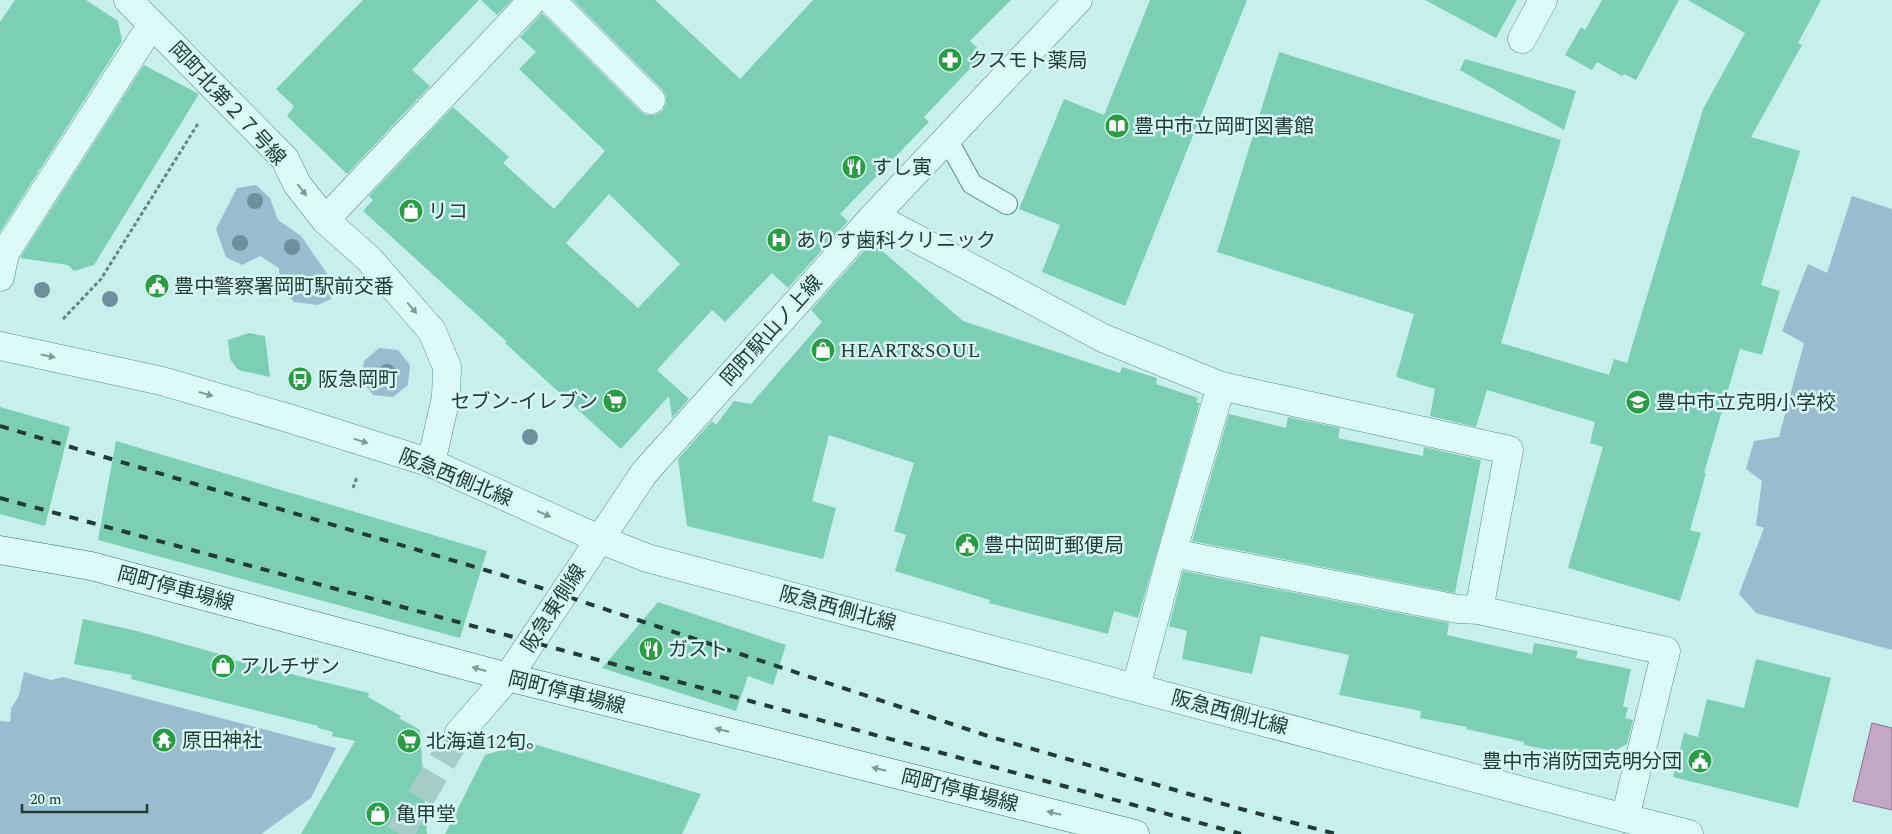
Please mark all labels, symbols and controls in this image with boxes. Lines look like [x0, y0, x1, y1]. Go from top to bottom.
street label: 岡町北第２７号線 [162, 35, 293, 172]
place label: クスモト薬局 [968, 46, 1087, 76]
pharmacy icon: クスモト薬局 [937, 47, 963, 73]
place label: 豊中市立岡町図書館 [1134, 112, 1314, 142]
library icon: 豊中市立岡町図書館 [1104, 113, 1130, 139]
place label: すし寅 [872, 153, 932, 183]
restaurant icon: すし寅 [841, 154, 867, 180]
one-way arrow [296, 183, 307, 196]
place label: リコ [428, 197, 468, 227]
shop icon: リコ [398, 198, 424, 224]
place label: ありす歯科クリニック [796, 226, 996, 256]
hospital icon: ありす歯科クリニック [766, 227, 792, 253]
street label: 岡町駅山ノ上線 [714, 269, 830, 393]
place label: 豊中警察署岡町駅前交番 [174, 272, 394, 302]
public building icon: 豊中警察署岡町駅前交番 [144, 273, 170, 299]
one-way arrow [407, 302, 418, 315]
place label: HEART&SOUL [840, 336, 980, 366]
shop icon: HEART&SOUL [810, 337, 836, 363]
one-way arrow [40, 352, 56, 360]
place label: 阪急岡町 [318, 365, 398, 395]
bus stop icon: 阪急岡町 [287, 366, 313, 392]
place label: セブン-イレブン [451, 387, 598, 417]
supermarket icon: セブン-イレブン [602, 388, 628, 414]
place label: 豊中市立克明小学校 [1656, 388, 1836, 418]
school or university icon: 豊中市立克明小学校 [1625, 389, 1651, 415]
one-way arrow [198, 390, 213, 398]
one-way arrow [354, 437, 369, 445]
street label: 阪急西側北線 [394, 442, 517, 514]
one-way arrow [537, 510, 551, 518]
place label: 豊中岡町郵便局 [984, 531, 1124, 561]
public building icon: 豊中岡町郵便局 [954, 532, 980, 558]
street label: 阪急東側線 [514, 558, 594, 659]
street label: 岡町停車場線 [114, 559, 238, 619]
street label: 阪急西側北線 [776, 579, 900, 639]
place label: ガスト [668, 635, 728, 665]
restaurant icon: ガスト [638, 636, 664, 662]
place label: アルチザン [240, 652, 340, 682]
shop icon: アルチザン [210, 653, 236, 679]
street label: 岡町停車場線 [505, 664, 629, 722]
one-way arrow [472, 665, 487, 673]
street label: 阪急西側北線 [1168, 683, 1292, 743]
place label: 原田神社 [182, 726, 262, 756]
one-way arrow [714, 726, 729, 734]
temple icon: 原田神社 [151, 727, 177, 753]
place label: 北海道12旬。 [426, 727, 546, 757]
supermarket icon: 北海道12旬。 [396, 728, 422, 754]
place label: 豊中市消防団克明分団 [1482, 747, 1682, 777]
public building icon: 豊中市消防団克明分団 [1687, 748, 1713, 774]
street label: 岡町停車場線 [898, 762, 1022, 820]
one-way arrow [872, 765, 887, 773]
scale bar [22, 782, 148, 814]
text: 20 m [30, 788, 62, 811]
place label: 亀甲堂 [396, 800, 456, 830]
shop icon: 亀甲堂 [365, 801, 391, 827]
one-way arrow [1046, 809, 1061, 817]

